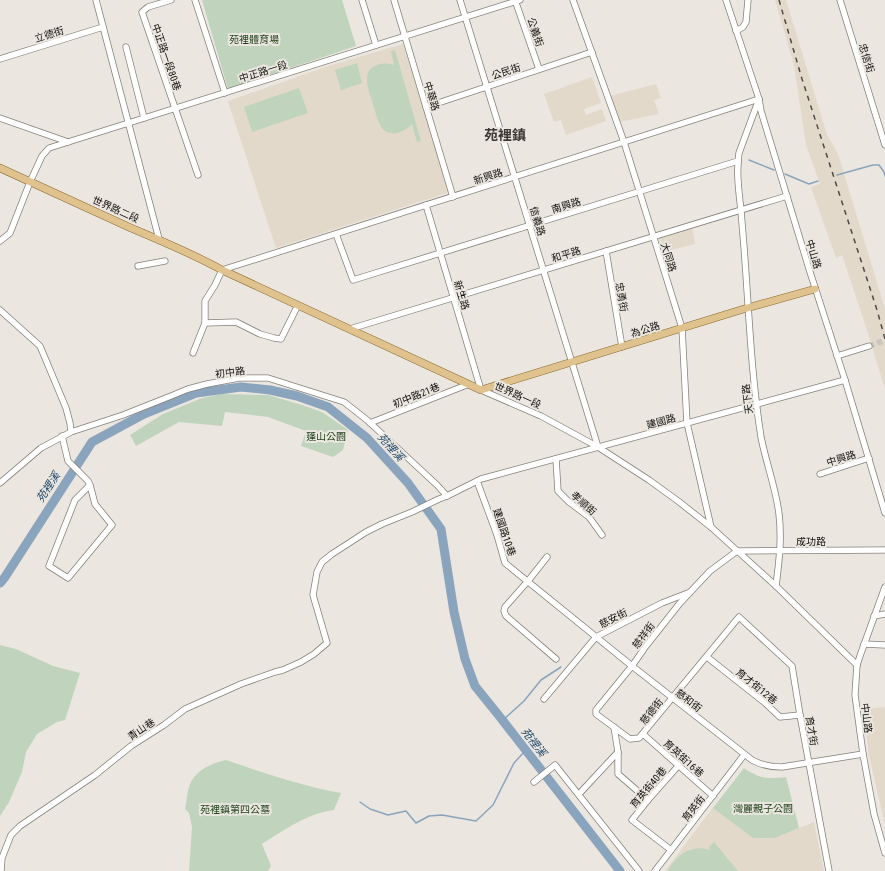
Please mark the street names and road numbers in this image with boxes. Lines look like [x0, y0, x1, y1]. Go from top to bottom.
street label: 公義街 [525, 16, 546, 48]
street label: 中正路一段80巷 [150, 22, 183, 92]
street label: 立德街 [33, 25, 65, 44]
street label: 忠信街 [857, 42, 876, 74]
street label: 中正路一段 [238, 59, 289, 84]
street label: 公民街 [490, 62, 522, 81]
street label: 中華路 [422, 80, 441, 112]
street label: 新興路 [472, 167, 504, 186]
street label: 世界路二段 [91, 194, 141, 225]
street label: 南興路 [550, 196, 582, 215]
street label: 信義路 [528, 205, 547, 237]
street label: 中山路 [804, 238, 823, 270]
street label: 大同路 [659, 241, 678, 273]
street label: 和平路 [550, 245, 582, 264]
street label: 新生路 [452, 279, 471, 311]
street label: 忠勇街 [613, 281, 630, 313]
street label: 為公路 [629, 320, 661, 339]
street label: 初中路 [215, 365, 246, 380]
street label: 世界路一段 [493, 380, 543, 411]
street label: 初中路21巷 [391, 381, 441, 410]
street label: 天下路 [740, 383, 755, 414]
street label: 建國路 [645, 412, 677, 431]
street label: 中興路 [825, 449, 857, 468]
street label: 孝順街 [569, 489, 598, 517]
street label: 建國路10巷 [491, 507, 518, 558]
street label: 成功路 [796, 536, 826, 547]
street label: 慈安街 [597, 607, 629, 630]
street label: 慈祥街 [630, 620, 657, 651]
street label: 育才街12巷 [734, 666, 780, 706]
street label: 慈和街 [673, 687, 704, 714]
street label: 慈德街 [638, 696, 665, 726]
street label: 中山路 [859, 703, 874, 734]
street label: 育才街 [803, 715, 820, 747]
street label: 青山巷 [126, 716, 157, 742]
street label: 育英街16巷 [661, 738, 706, 779]
street label: 育英街40巷 [628, 765, 669, 810]
street label: 育英街 [680, 793, 707, 824]

